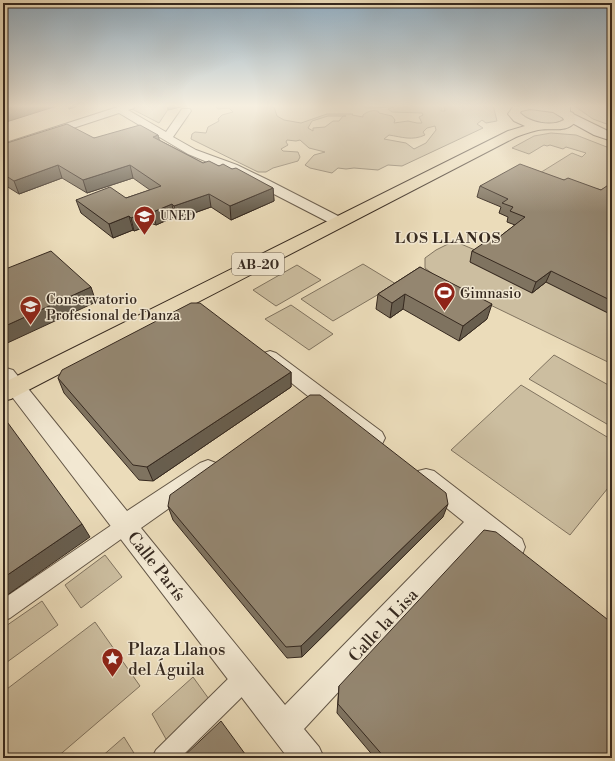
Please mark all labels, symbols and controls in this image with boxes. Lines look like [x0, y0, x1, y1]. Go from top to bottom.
school or university icon: UNED [132, 203, 158, 236]
place label: UNED [160, 209, 195, 224]
district label: LOS LLANOS [395, 229, 501, 248]
road number: AB-20 [232, 253, 284, 275]
sports icon: Gimnasio [431, 280, 457, 313]
place label: Gimnasio [460, 285, 521, 303]
place label: Conservatorio Profesional de Danza [46, 291, 181, 325]
school or university icon: Conservatorio Profesional de Danza [17, 294, 43, 327]
street label: Calle París [122, 527, 190, 606]
street label: Calle la Lisa [344, 584, 424, 667]
place label: Plaza Llanos del Águila [128, 639, 226, 681]
place icon: Plaza Llanos del Águila [100, 646, 126, 679]

